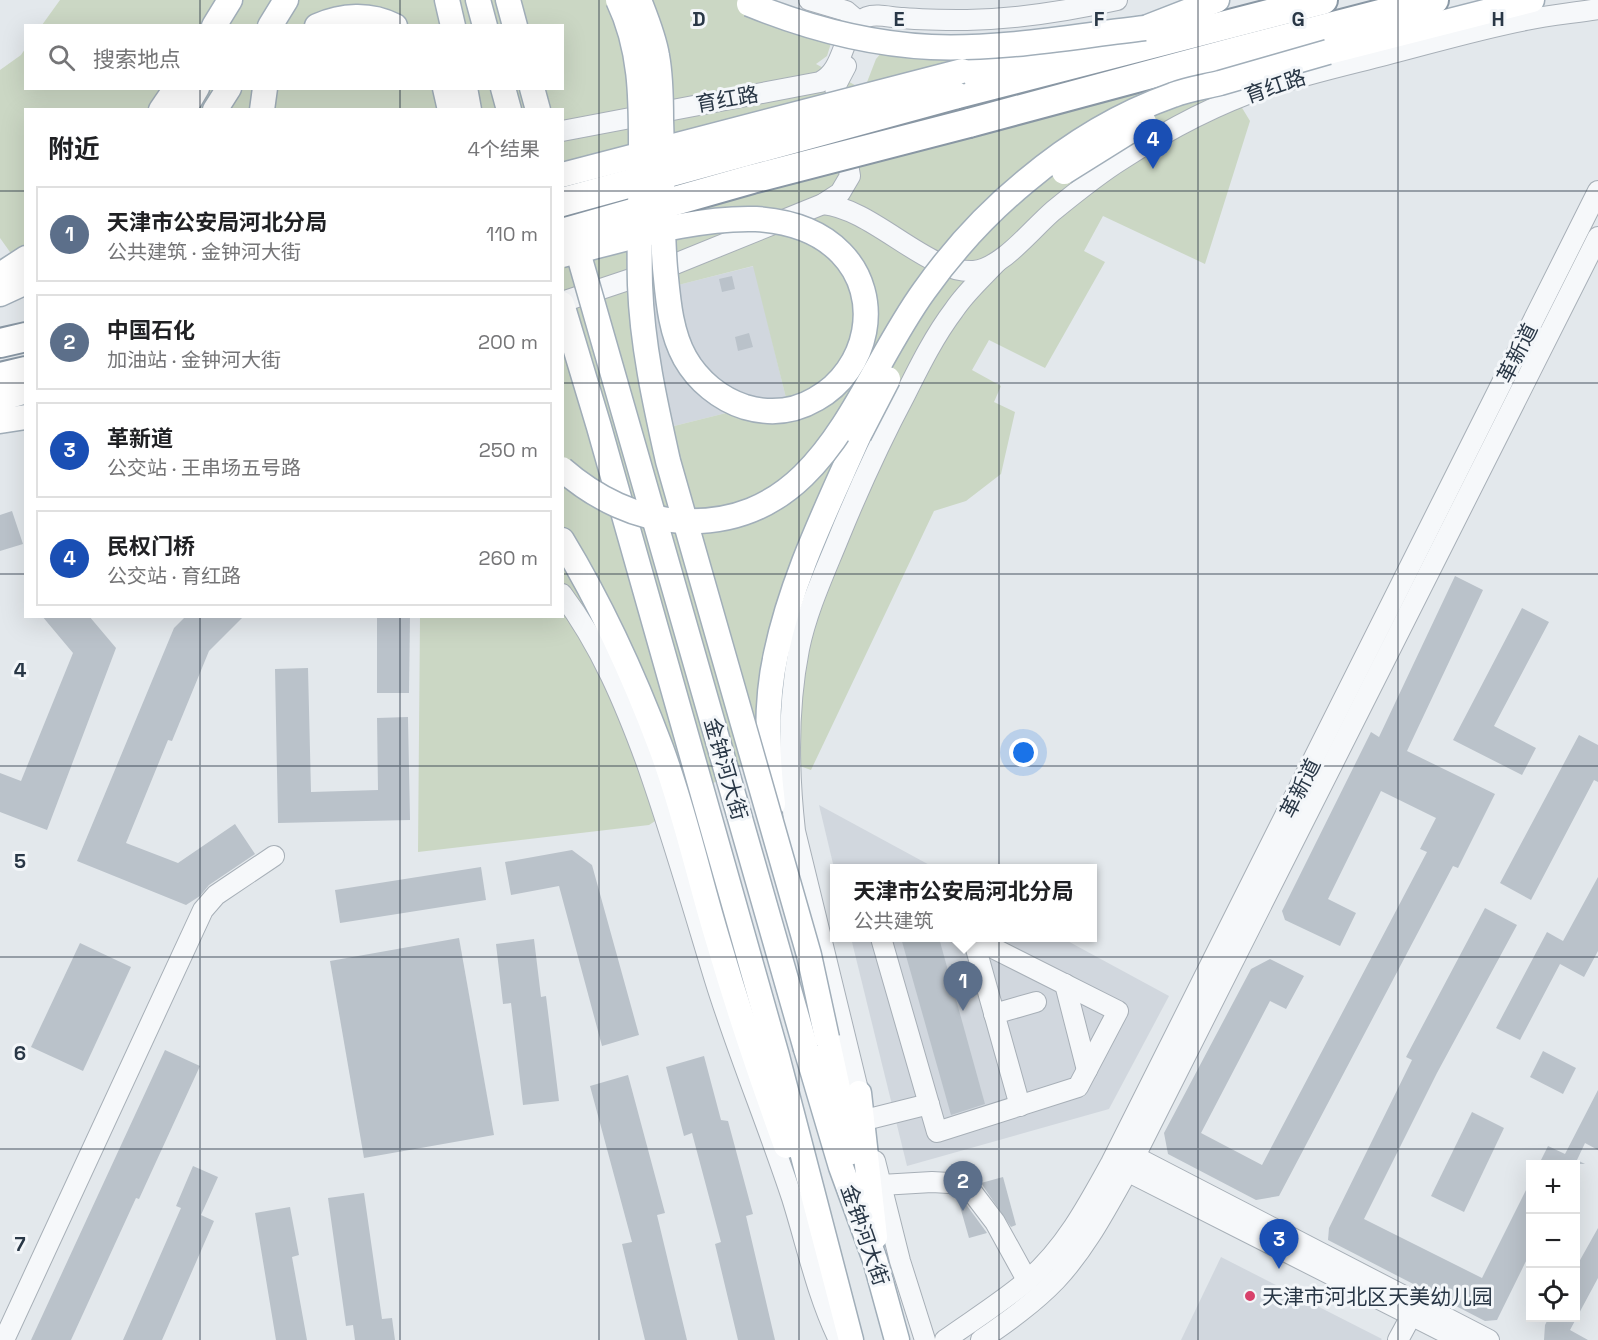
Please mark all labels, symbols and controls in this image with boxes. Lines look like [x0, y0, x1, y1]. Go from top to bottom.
text: D [692, 6, 706, 32]
text: E [893, 6, 905, 32]
text: F [1094, 6, 1105, 32]
text: G [1291, 6, 1305, 32]
text: H [1491, 6, 1505, 32]
search box [24, 24, 564, 90]
icon: search [45, 41, 78, 74]
text: 搜索地点 [93, 45, 181, 73]
street label: 育红路 [1241, 63, 1309, 109]
street label: 育红路 [694, 80, 760, 118]
pin: 4 [1134, 120, 1172, 169]
text: 附近 [48, 132, 100, 166]
text: 4个结果 [468, 136, 540, 162]
text: 天津市公安局河北分局 [107, 208, 327, 236]
text: 1 [65, 221, 74, 247]
text: 110 m [486, 221, 538, 247]
text: 公共建筑 · 金钟河大街 [107, 239, 301, 265]
text: 中国石化 [107, 316, 195, 344]
street label: 革新道 [1491, 319, 1543, 387]
text: 2 [64, 329, 75, 355]
text: 200 m [478, 329, 538, 355]
text: 加油站 · 金钟河大街 [107, 347, 281, 373]
text: 革新道 [107, 424, 173, 452]
text: 3 [63, 437, 76, 463]
text: 250 m [479, 437, 538, 463]
text: 公交站 · 王串场五号路 [107, 455, 301, 481]
text: 民权门桥 [107, 532, 195, 560]
text: 4 [63, 545, 76, 571]
text: 260 m [479, 545, 538, 571]
text: 公交站 · 育红路 [107, 563, 241, 589]
text: 4 [14, 657, 27, 683]
street label: 金钟河大街 [699, 715, 753, 823]
your location [1009, 738, 1038, 767]
street label: 革新道 [1274, 754, 1326, 822]
text: 5 [14, 848, 26, 874]
popup [830, 864, 1097, 942]
text: 天津市公安局河北分局 [853, 877, 1074, 905]
text: 公共建筑 [853, 908, 933, 934]
pin: 1 [944, 962, 982, 1011]
text: 6 [14, 1040, 26, 1066]
map controls [1526, 1160, 1580, 1322]
button: + [1526, 1160, 1580, 1214]
pin: 2 [944, 1162, 982, 1211]
street label: 金钟河大街 [835, 1181, 895, 1289]
button: − [1526, 1214, 1580, 1268]
pin: 3 [1260, 1220, 1298, 1269]
text: 7 [14, 1231, 26, 1257]
button: locate [1526, 1268, 1580, 1322]
place label: 天津市河北区天美幼儿园 [1262, 1283, 1493, 1310]
marker: 天津市河北区天美幼儿园 [1243, 1289, 1257, 1303]

